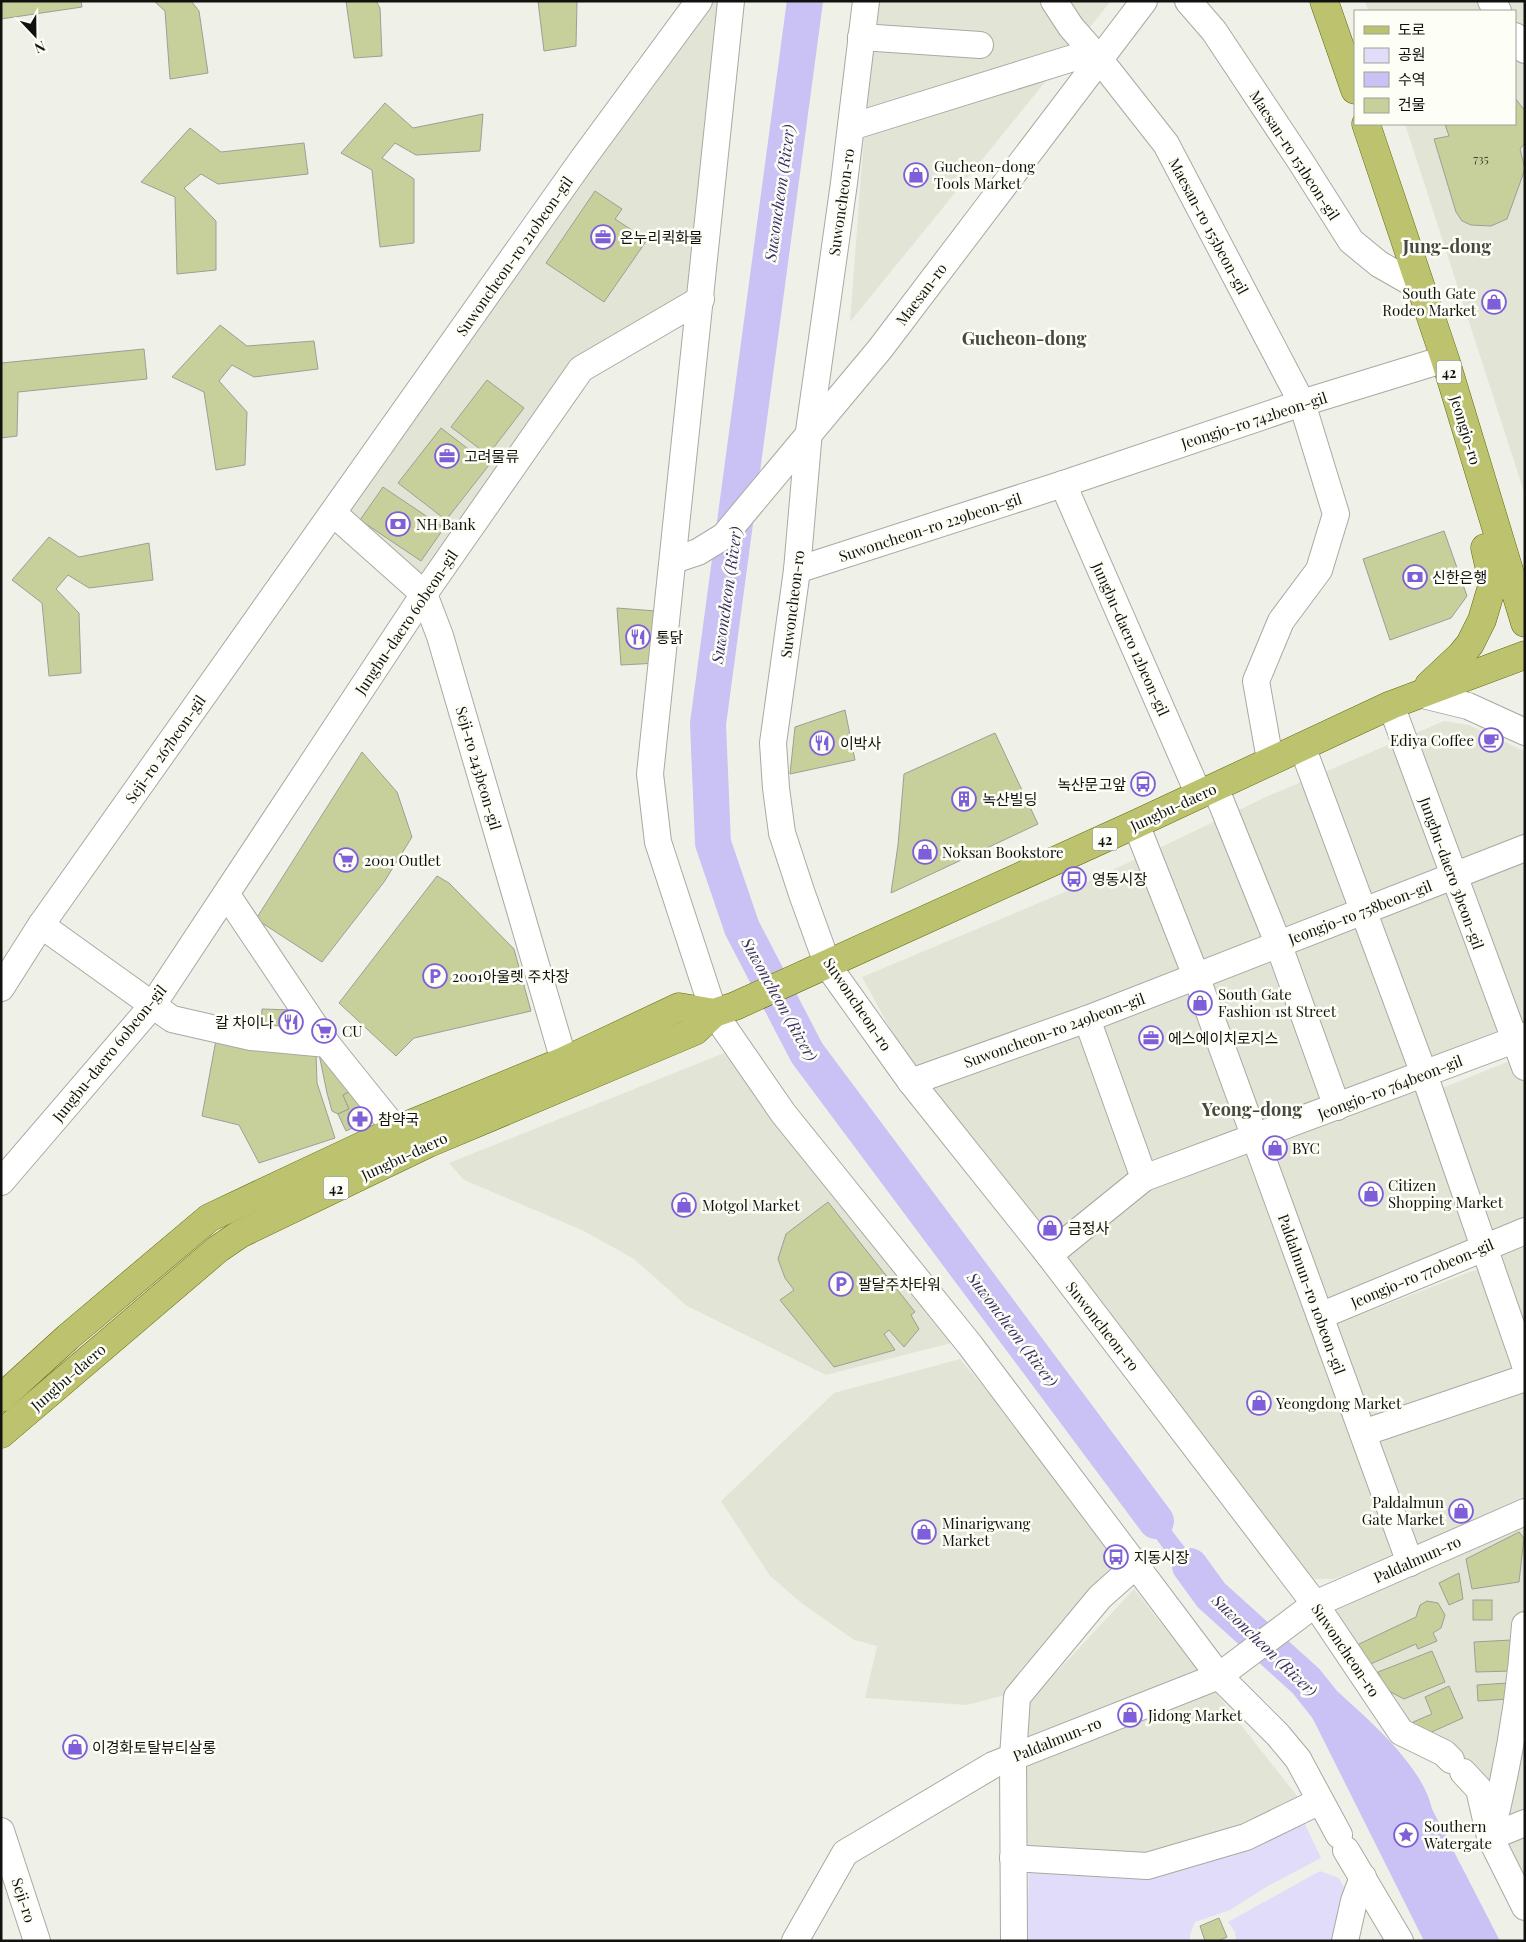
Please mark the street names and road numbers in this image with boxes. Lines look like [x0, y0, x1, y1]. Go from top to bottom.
street label: Maesan-ro 151beon-gil [1245, 86, 1345, 224]
street label: Suwoncheon-ro [824, 147, 858, 257]
street label: Maesan-ro 155beon-gil [1165, 154, 1253, 298]
street label: Suwoncheon-ro 210beon-gil [451, 172, 577, 340]
street label: Maesan-ro [891, 259, 951, 329]
road number: 42 [1436, 361, 1462, 384]
street label: Jeongjo-ro 742beon-gil [1177, 387, 1330, 453]
street label: Jeongjo-ro [1446, 392, 1486, 467]
street label: Suwoncheon-ro 229beon-gil [836, 488, 1024, 566]
street label: Jungbu-daero 60beon-gil [349, 546, 462, 699]
street label: Suwoncheon-ro [775, 549, 809, 659]
street label: Jungbu-daero 12beon-gil [1088, 558, 1174, 719]
street label: Seji-ro 267beon-gil [120, 691, 210, 807]
street label: Seji-ro 243beon-gil [452, 704, 506, 832]
street label: Jungbu-daero [1126, 778, 1219, 836]
street label: Jungbu-daero 3beon-gil [1415, 793, 1489, 952]
road number: 42 [1092, 828, 1118, 851]
street label: Jeongjo-ro 758beon-gil [1284, 875, 1435, 949]
street label: Suwoncheon-ro [819, 954, 897, 1054]
street label: Jungbu-daero 60beon-gil [47, 980, 170, 1126]
street label: Suwoncheon-ro 249beon-gil [961, 988, 1147, 1072]
street label: Jeongjo-ro 764beon-gil [1314, 1050, 1465, 1124]
street label: Jungbu-daero [357, 1127, 450, 1185]
road number: 42 [324, 1176, 348, 1200]
street label: Paldalmun-ro 10beon-gil [1274, 1211, 1350, 1377]
street label: Jeongjo-ro 770beon-gil [1347, 1234, 1497, 1313]
street label: Suwoncheon-ro [1062, 1277, 1144, 1375]
street label: Jungbu-daero [26, 1339, 110, 1416]
street label: Paldalmun-ro [1370, 1531, 1464, 1587]
street label: Suwoncheon-ro [1307, 1600, 1385, 1700]
street label: Paldalmun-ro [1010, 1712, 1104, 1766]
street label: Seji-ro [7, 1875, 41, 1925]

